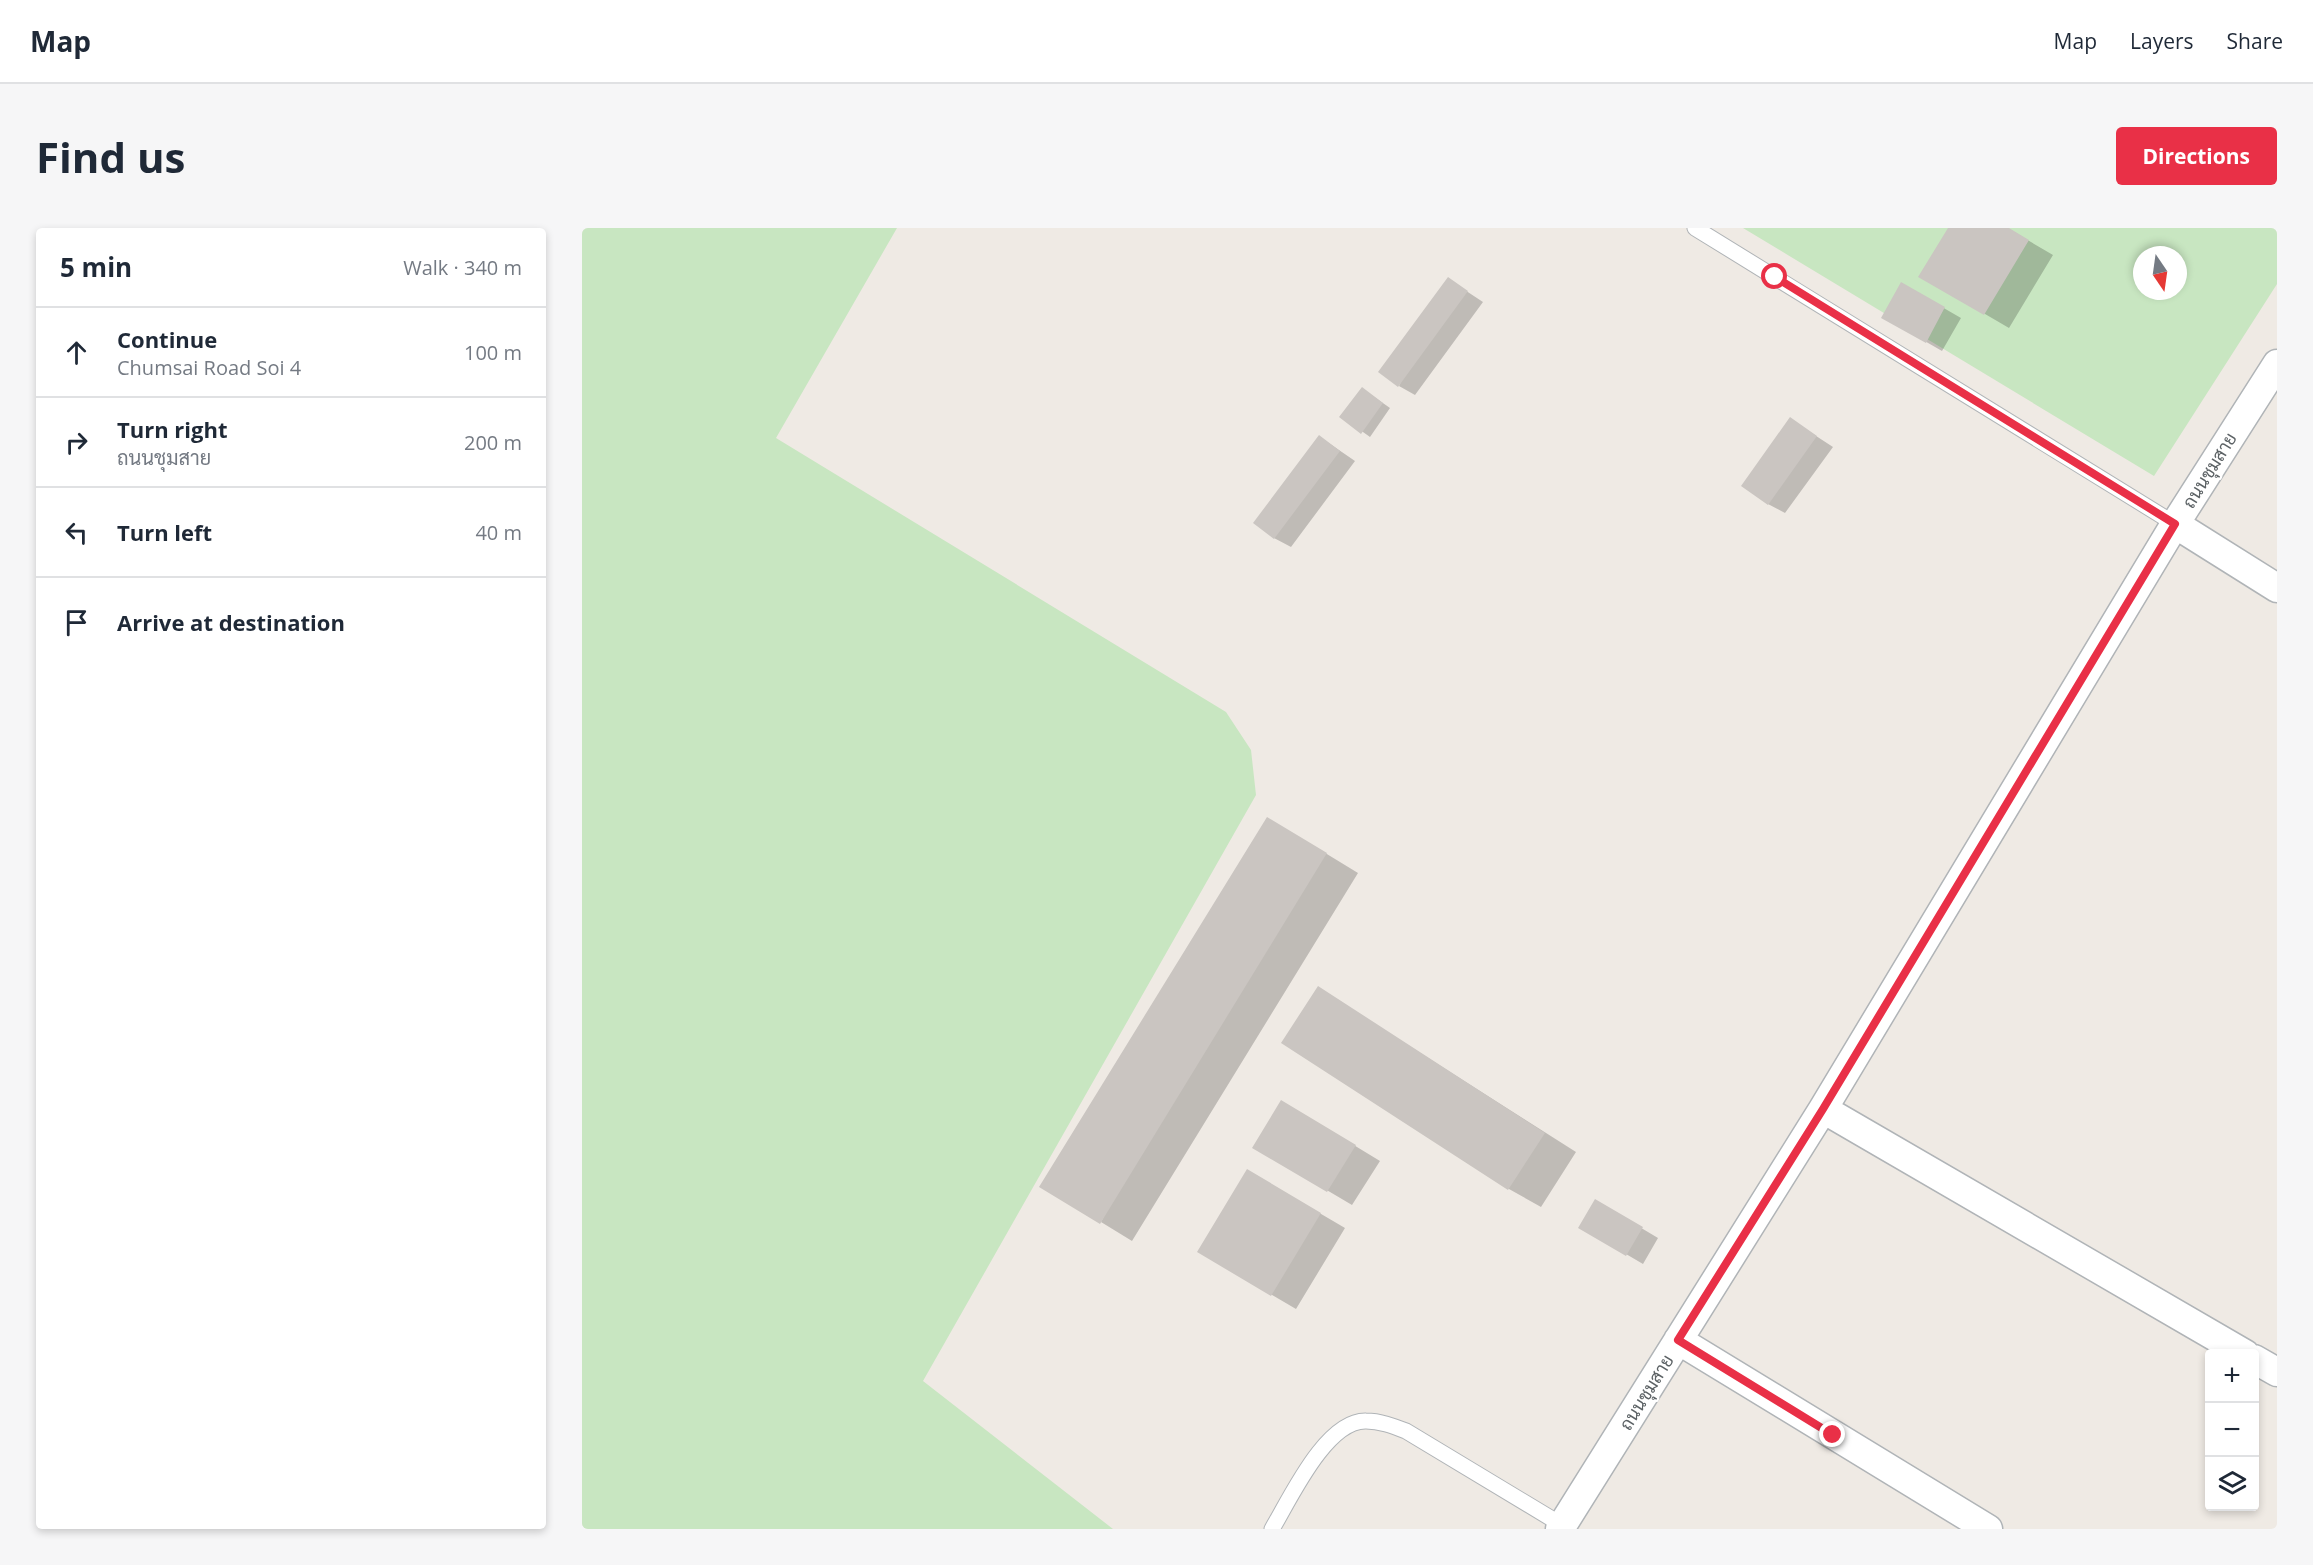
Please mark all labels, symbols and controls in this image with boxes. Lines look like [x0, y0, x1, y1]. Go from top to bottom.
text: Map [30, 22, 91, 60]
text: Map [2054, 27, 2097, 55]
text: Layers [2130, 27, 2194, 55]
text: Share [2227, 27, 2283, 55]
button: Directions [2116, 127, 2277, 185]
text: Find us [36, 128, 185, 185]
north arrow [2133, 246, 2187, 300]
text: 5 min [60, 249, 132, 285]
text: Walk · 340 m [403, 254, 522, 281]
route start [1761, 263, 1787, 289]
text: Continue [117, 324, 217, 354]
icon: ahead [60, 336, 93, 369]
text: 100 m [464, 339, 522, 366]
text: Chumsai Road Soi 4 [117, 354, 301, 381]
text: Turn right [117, 414, 228, 444]
icon: right [60, 426, 93, 459]
street label: ถนนชุมสาย [2176, 428, 2243, 513]
text: 200 m [464, 429, 522, 456]
text: ถนนชุมสาย [117, 444, 211, 471]
icon: left [60, 516, 93, 549]
text: Turn left [117, 517, 212, 547]
text: 40 m [475, 519, 522, 546]
icon: arrive [60, 606, 93, 639]
text: Arrive at destination [117, 607, 345, 637]
map controls [2205, 1349, 2259, 1511]
button: + [2205, 1349, 2259, 1403]
street label: ถนนชุมสาย [1613, 1350, 1680, 1435]
button: − [2205, 1403, 2259, 1457]
route end [1819, 1421, 1845, 1447]
button: layers [2205, 1457, 2259, 1511]

